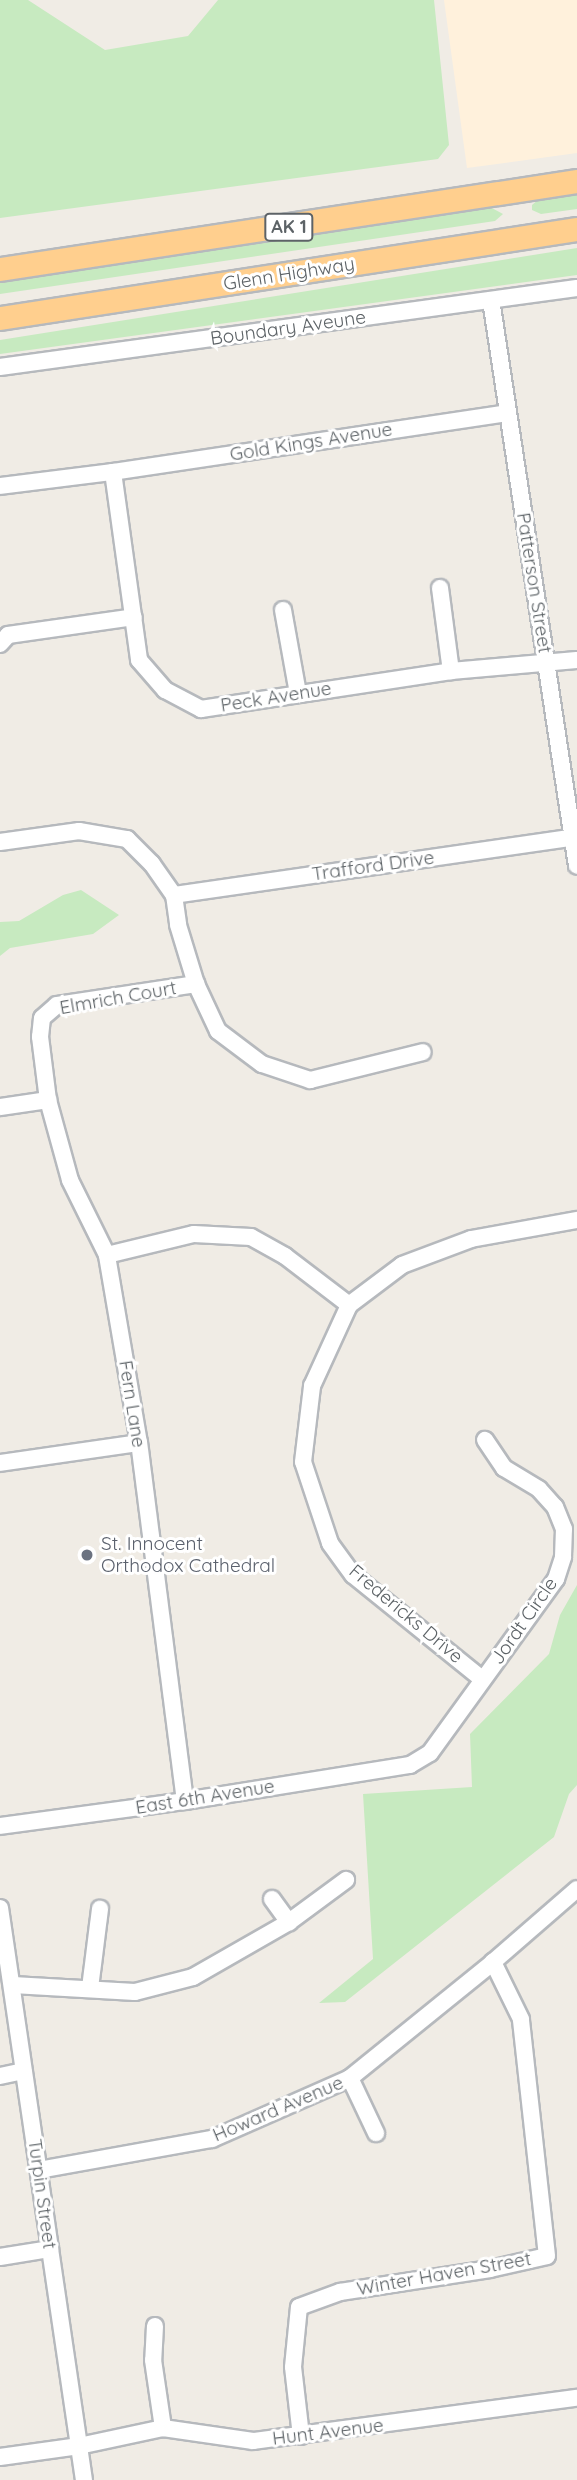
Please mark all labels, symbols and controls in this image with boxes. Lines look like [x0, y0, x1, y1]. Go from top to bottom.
road number: AK 1 [263, 212, 315, 242]
street label: Glenn Highway [222, 252, 356, 296]
street label: Boundary Aveune [209, 306, 367, 350]
street label: Gold Kings Avenue [228, 418, 394, 466]
street label: Patterson Street [512, 511, 556, 655]
street label: Peck Avenue [219, 677, 333, 717]
street label: Trafford Drive [310, 846, 436, 886]
street label: Elmrich Court [58, 977, 178, 1019]
street label: Fern Lane [114, 1359, 150, 1449]
place label: St. Innocent Orthodox Cathedral [101, 1533, 275, 1577]
marker: St. Innocent Orthodox Cathedral [79, 1547, 95, 1563]
street label: Fredericks Drive [344, 1560, 468, 1668]
street label: Jordt Circle [486, 1573, 562, 1669]
street label: East 6th Avenue [134, 1775, 276, 1819]
street label: Howard Avenue [209, 2071, 347, 2147]
street label: Turpin Street [23, 2137, 61, 2251]
street label: Winter Haven Street [355, 2247, 533, 2301]
street label: Hunt Avenue [271, 2414, 385, 2450]

